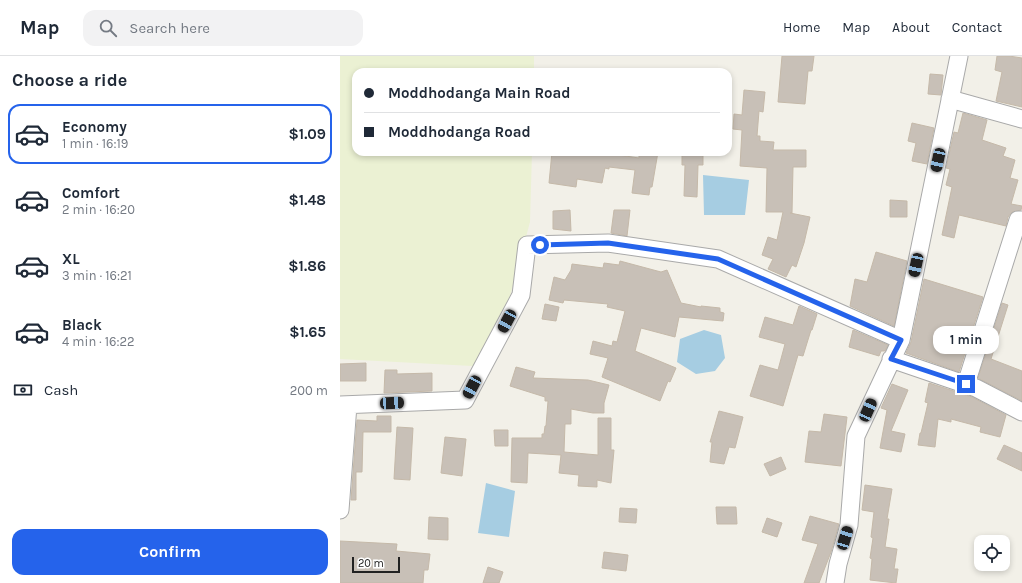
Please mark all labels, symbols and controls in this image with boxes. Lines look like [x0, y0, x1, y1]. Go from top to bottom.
search box [83, 10, 363, 46]
text: Map [20, 17, 59, 39]
icon: search [97, 17, 119, 39]
text: Search here [129, 19, 210, 37]
text: Home [783, 19, 820, 36]
text: Map [842, 19, 870, 36]
text: About [892, 19, 930, 36]
text: Contact [952, 19, 1002, 36]
text: Choose a ride [12, 69, 127, 91]
text: Moddhodanga Main Road [388, 84, 571, 102]
icon: car [14, 116, 50, 152]
text: Economy [62, 118, 127, 136]
text: Moddhodanga Road [388, 123, 531, 141]
text: $1.09 [288, 125, 326, 143]
text: 1 min · 16:19 [62, 136, 128, 151]
car [930, 147, 946, 173]
icon: car [14, 182, 50, 218]
text: Comfort [62, 184, 120, 202]
text: $1.48 [288, 191, 326, 209]
text: 2 min · 16:20 [62, 202, 135, 217]
route start [531, 236, 549, 254]
icon: car [14, 248, 50, 284]
text: XL [62, 250, 80, 268]
car [908, 252, 924, 278]
text: $1.86 [288, 257, 326, 275]
text: 3 min · 16:21 [62, 268, 132, 283]
car [496, 308, 518, 334]
icon: car [14, 314, 50, 350]
text: Black [62, 316, 102, 334]
text: $1.65 [289, 323, 326, 341]
callout: 1 min [933, 326, 999, 354]
text: 1 min [950, 332, 982, 347]
text: 4 min · 16:22 [62, 334, 135, 349]
car [461, 374, 483, 400]
route end [957, 375, 975, 393]
icon: cash [12, 379, 34, 401]
text: Cash [44, 381, 78, 399]
text: 200 m [290, 383, 328, 398]
car [380, 396, 404, 410]
car [858, 397, 878, 423]
car [836, 525, 854, 551]
button: Confirm [12, 529, 328, 575]
map controls [974, 535, 1010, 571]
button: locate [974, 535, 1010, 571]
scale bar [352, 555, 400, 574]
text: 20 m [358, 557, 384, 570]

